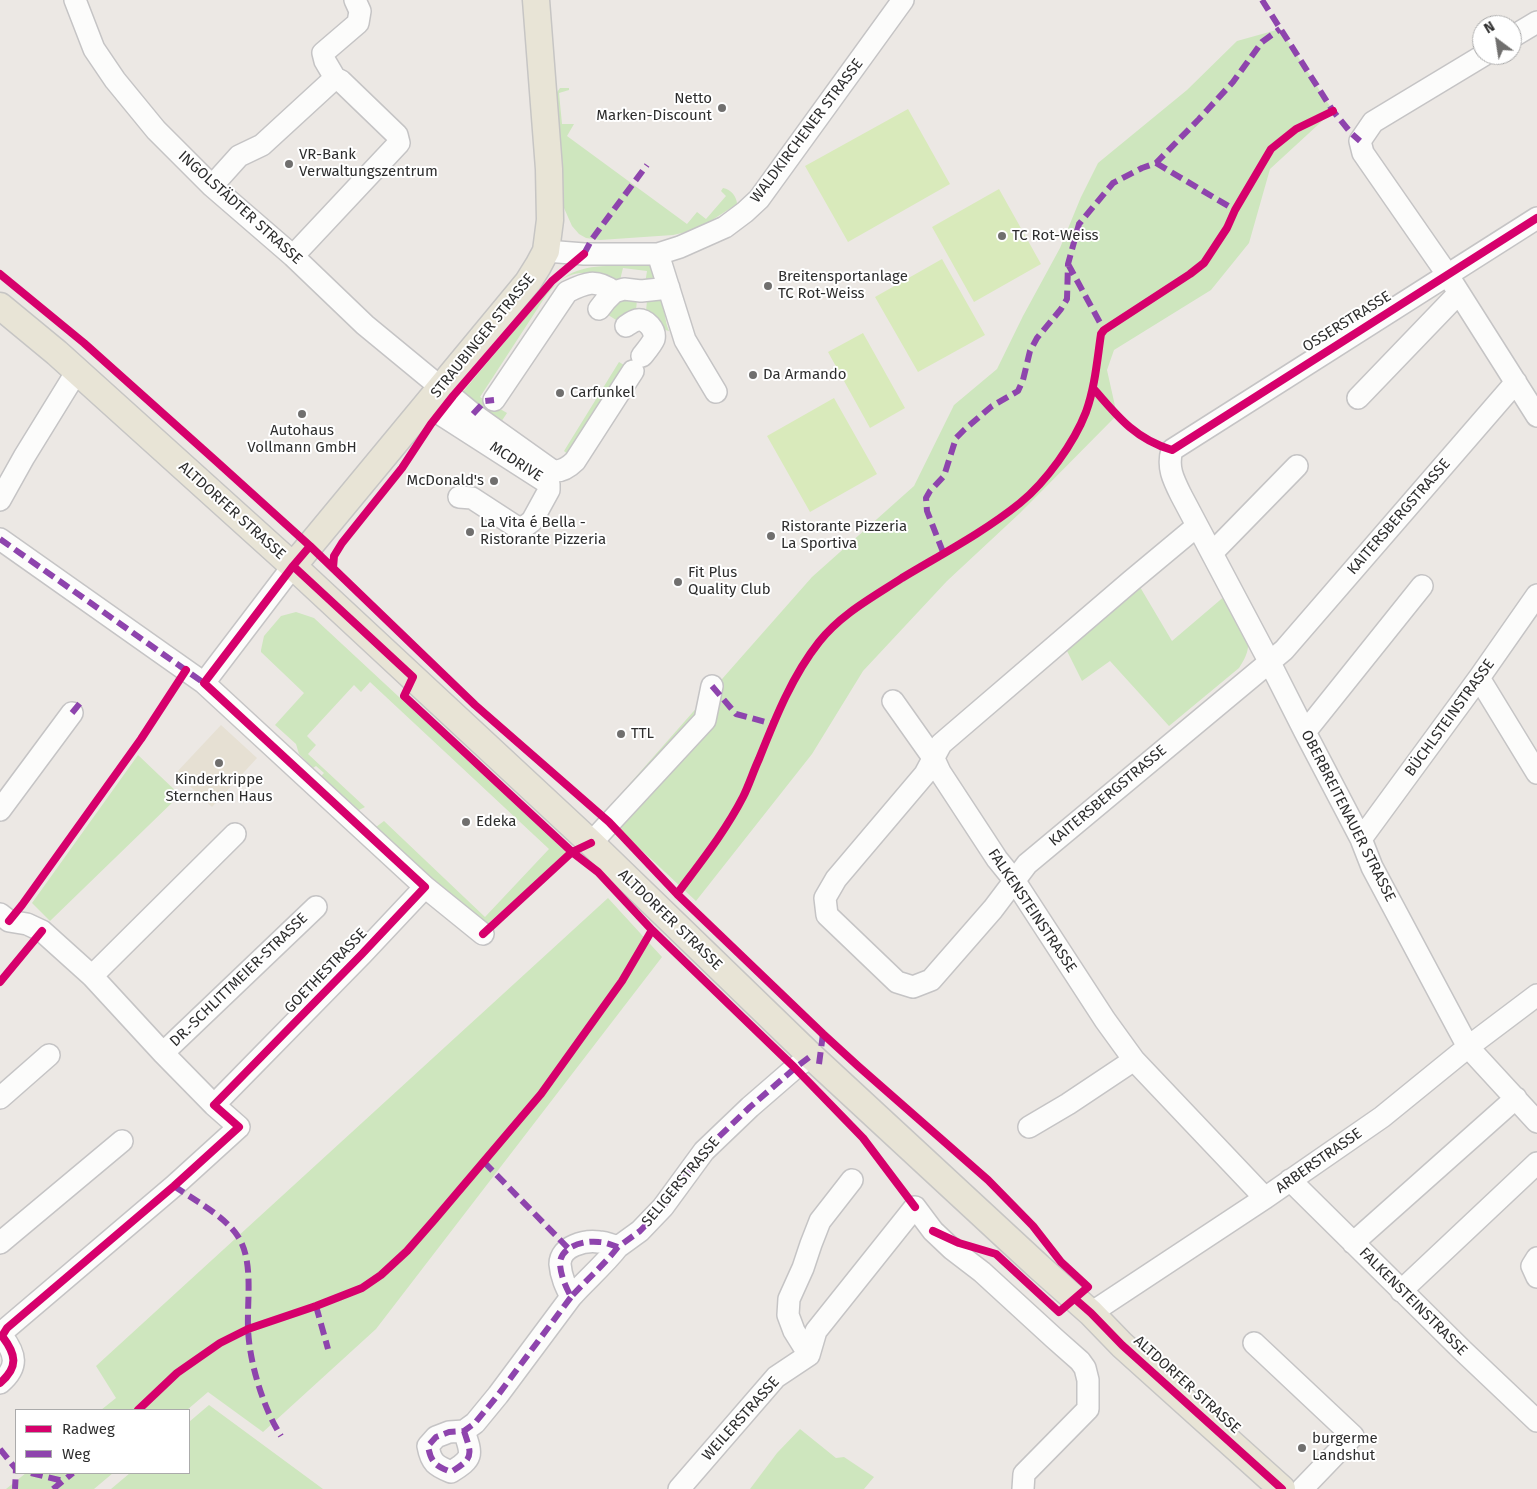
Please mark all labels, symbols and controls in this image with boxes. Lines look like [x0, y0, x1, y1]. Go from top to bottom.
north arrow [1472, 15, 1522, 65]
text: N [1481, 18, 1498, 37]
street label: WALDKIRCHENER STRASSE [747, 55, 867, 207]
place label: Netto Marken-Discount [596, 90, 712, 125]
marker: Netto Marken-Discount [716, 102, 728, 114]
place label: VR-Bank Verwaltungszentrum [299, 146, 438, 181]
street label: INGOLSTÄDTER STRASSE [174, 148, 306, 268]
marker: VR-Bank Verwaltungszentrum [283, 158, 295, 170]
place label: TC Rot-Weiss [1012, 227, 1099, 245]
marker: TC Rot-Weiss [996, 230, 1008, 242]
place label: Breitensportanlage TC Rot-Weiss [778, 268, 908, 303]
street label: STRAUBINGER STRASSE [427, 270, 539, 402]
marker: Breitensportanlage TC Rot-Weiss [762, 280, 774, 292]
street label: OSSERSTRASSE [1299, 288, 1395, 356]
place label: Da Armando [763, 366, 847, 384]
marker: Da Armando [747, 369, 759, 381]
place label: Carfunkel [570, 384, 635, 402]
marker: Carfunkel [554, 387, 566, 399]
marker: Autohaus Vollmann GmbH [296, 408, 308, 420]
place label: Autohaus Vollmann GmbH [247, 422, 357, 457]
street label: MCDRIVE [486, 438, 546, 486]
street label: KAITERSBERGSTRASSE [1344, 455, 1454, 579]
street label: ALTDORFER STRASSE [175, 458, 289, 564]
place label: McDonald's [407, 472, 484, 490]
marker: McDonald's [488, 475, 500, 487]
place label: La Vita é Bella - Ristorante Pizzeria [480, 514, 606, 549]
place label: Ristorante Pizzeria La Sportiva [781, 518, 907, 553]
marker: La Vita é Bella - Ristorante Pizzeria [464, 526, 476, 538]
marker: Ristorante Pizzeria La Sportiva [765, 530, 777, 542]
place label: Fit Plus Quality Club [688, 564, 771, 599]
marker: Fit Plus Quality Club [672, 576, 684, 588]
street label: BÜCHLSTEINSTRASSE [1401, 656, 1499, 780]
place label: TTL [631, 725, 654, 743]
street label: OBERBREITENAUER STRASSE [1297, 727, 1399, 905]
marker: TTL [615, 728, 627, 740]
street label: KAITERSBERGSTRASSE [1046, 742, 1170, 850]
marker: Kinderkrippe Sternchen Haus [213, 757, 225, 769]
place label: Kinderkrippe Sternchen Haus [165, 771, 273, 806]
place label: Edeka [476, 813, 516, 831]
marker: Edeka [460, 816, 472, 828]
street label: FALKENSTEINSTRASSE [984, 846, 1080, 976]
street label: ALTDORFER STRASSE [614, 866, 726, 974]
street label: DR.-SCHLITTMEIER-STRASSE [166, 909, 312, 1051]
street label: GOETHESTRASSE [281, 925, 371, 1017]
street label: ARBERSTRASSE [1272, 1125, 1366, 1197]
street label: SELIGERSTRASSE [638, 1133, 724, 1231]
street label: FALKENSTEINSTRASSE [1355, 1244, 1471, 1360]
street label: ALTDORFER STRASSE [1130, 1332, 1244, 1438]
street label: WEILERSTRASSE [699, 1373, 783, 1465]
legend [15, 1409, 190, 1474]
text: Radweg [62, 1420, 115, 1438]
place label: burgerme Landshut [1312, 1430, 1378, 1465]
marker: burgerme Landshut [1296, 1442, 1308, 1454]
text: Weg [62, 1445, 90, 1463]

